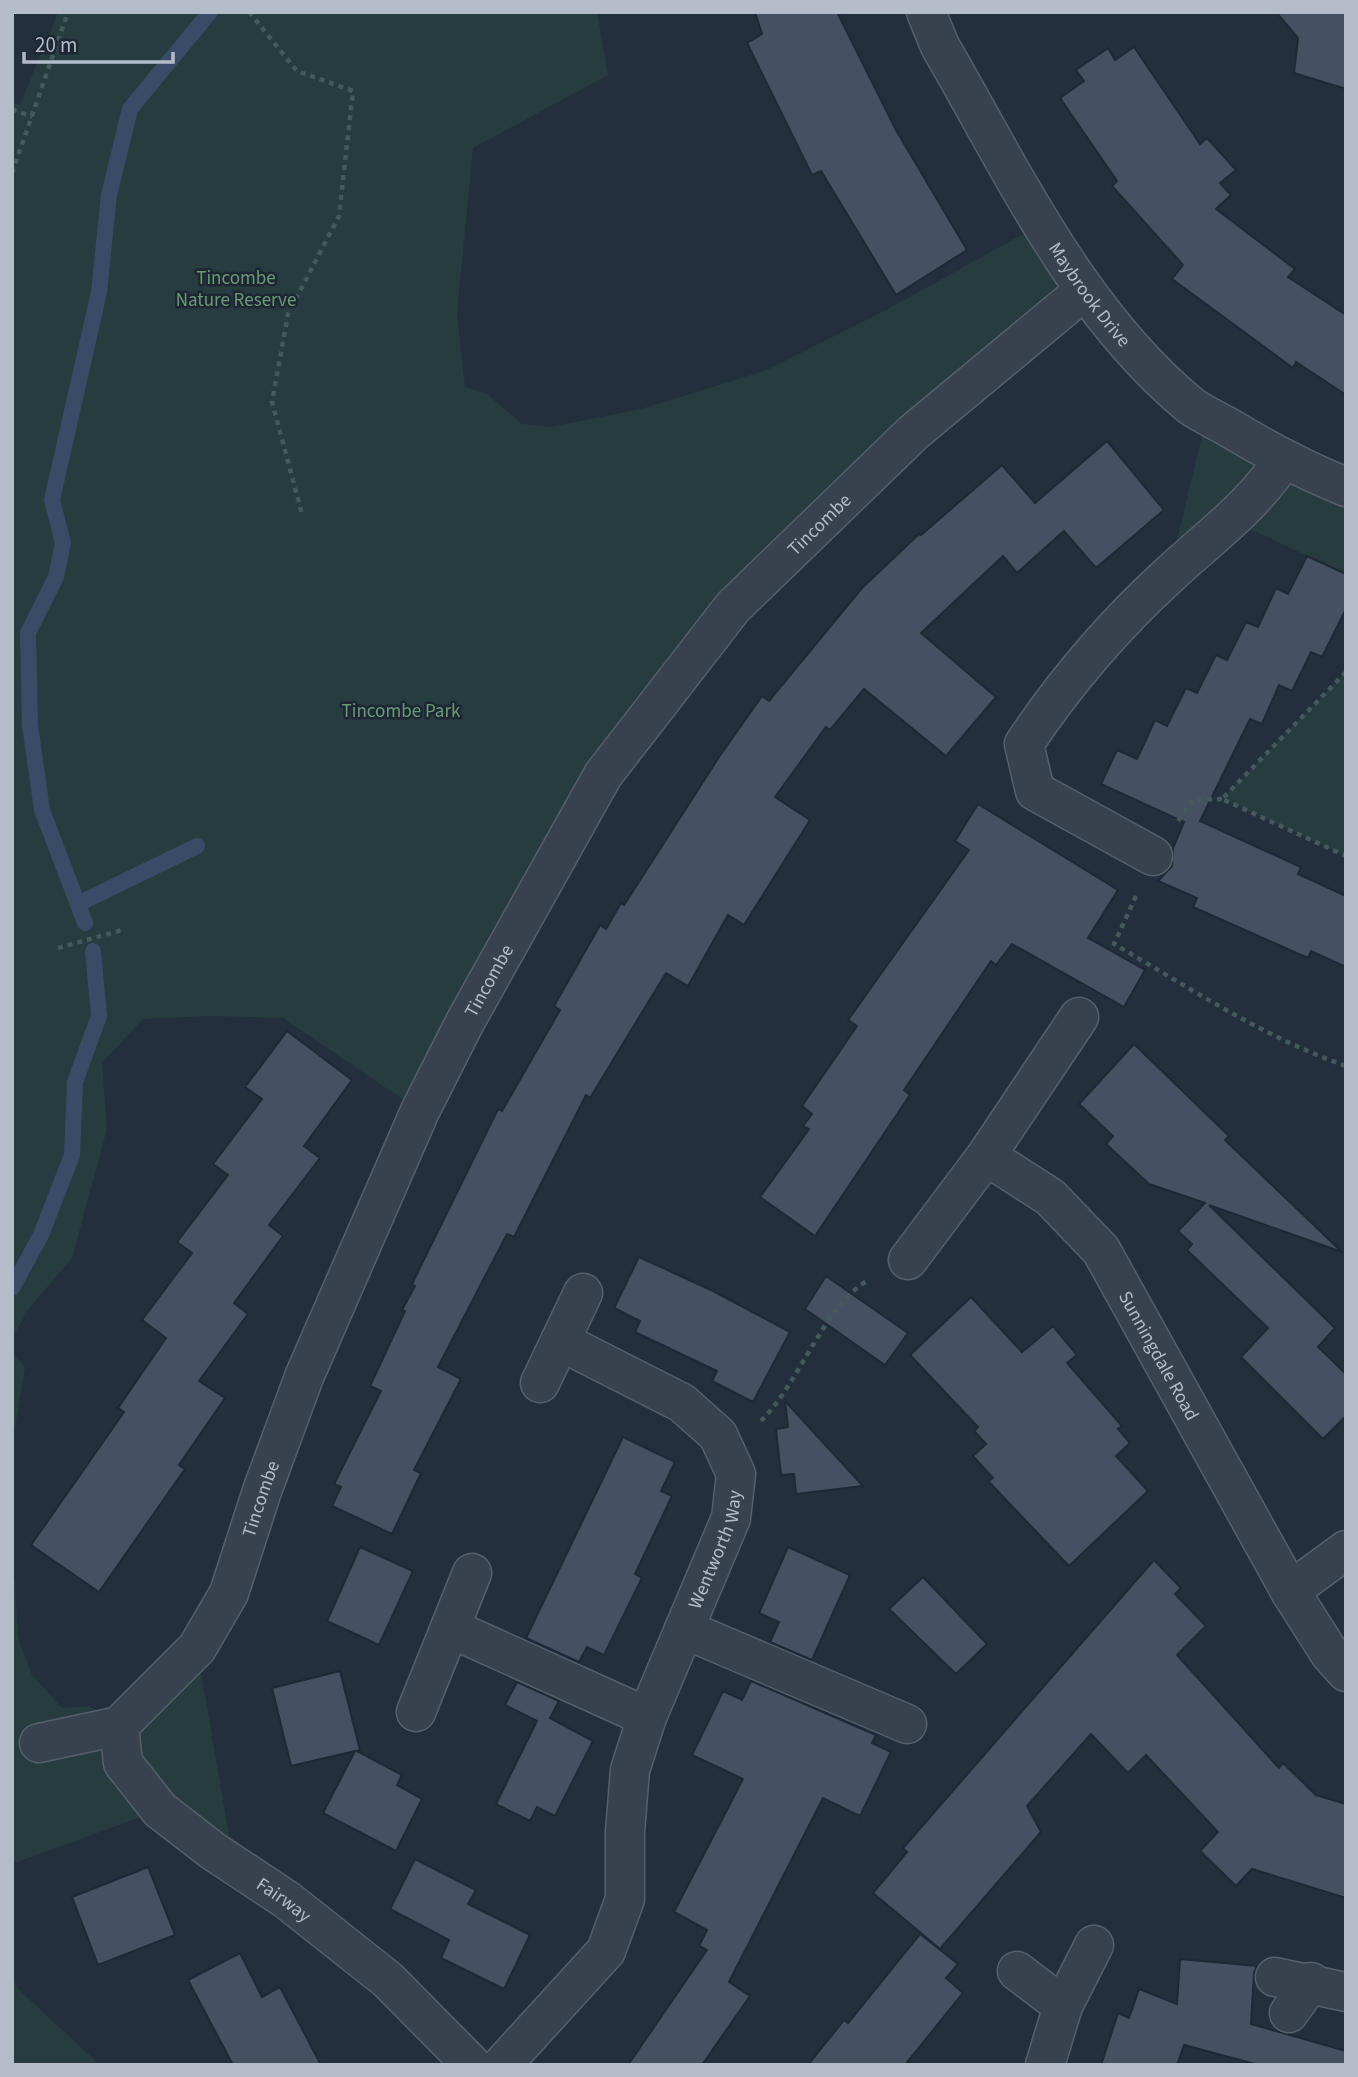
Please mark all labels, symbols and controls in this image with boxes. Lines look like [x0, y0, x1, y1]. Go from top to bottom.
scale bar [24, 21, 173, 65]
text: 20 m [35, 30, 77, 60]
street label: Maybrook Drive [1041, 237, 1136, 353]
park label: Tincombe Nature Reserve [176, 265, 296, 314]
street label: Tincombe [782, 488, 858, 563]
park label: Tincombe Park [342, 698, 461, 725]
street label: Tincombe [458, 940, 521, 1022]
street label: Sunningdale Road [1111, 1286, 1205, 1426]
street label: Tincombe [236, 1457, 287, 1541]
street label: Wentworth Way [682, 1489, 749, 1613]
street label: Fairway [251, 1871, 317, 1929]

